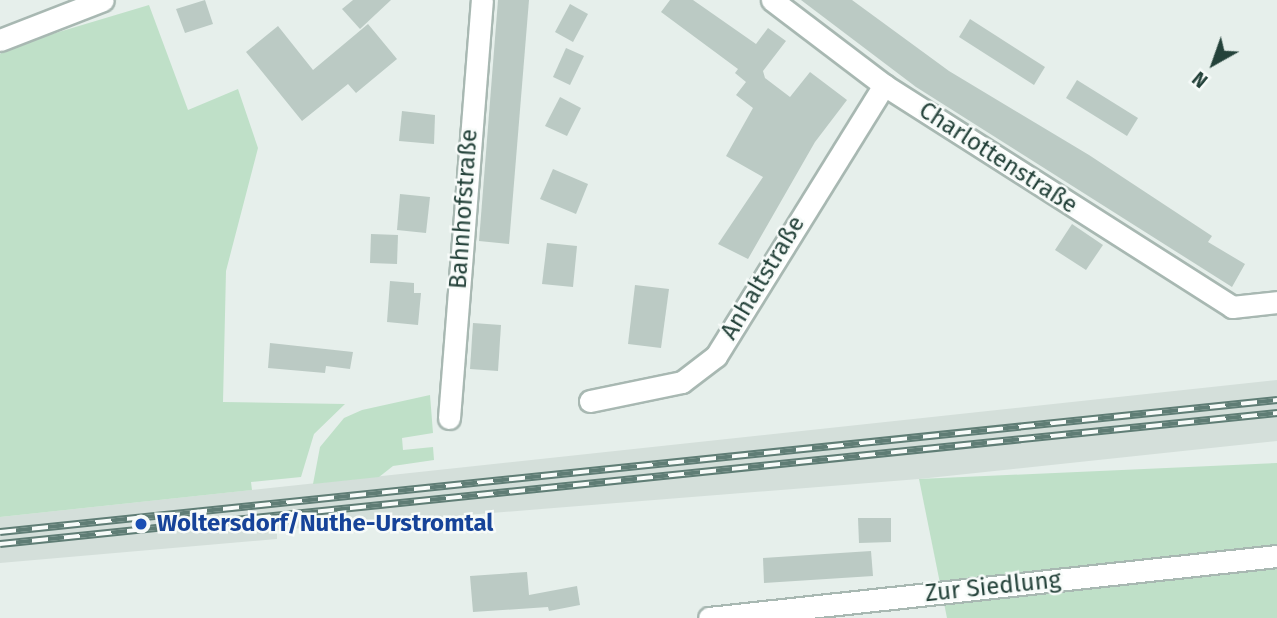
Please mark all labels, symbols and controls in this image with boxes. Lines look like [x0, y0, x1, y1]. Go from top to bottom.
north arrow [1179, 28, 1249, 98]
text: N [1188, 67, 1212, 92]
street label: Charlottenstraße [913, 96, 1083, 220]
street label: Bahnhofstraße [444, 128, 484, 290]
street label: Anhaltstraße [715, 211, 811, 345]
place label: Woltersdorf/Nuthe-Urstromtal [157, 510, 493, 538]
marker: Woltersdorf/Nuthe-Urstromtal [131, 514, 151, 534]
street label: Zur Siedlung [924, 566, 1062, 608]

